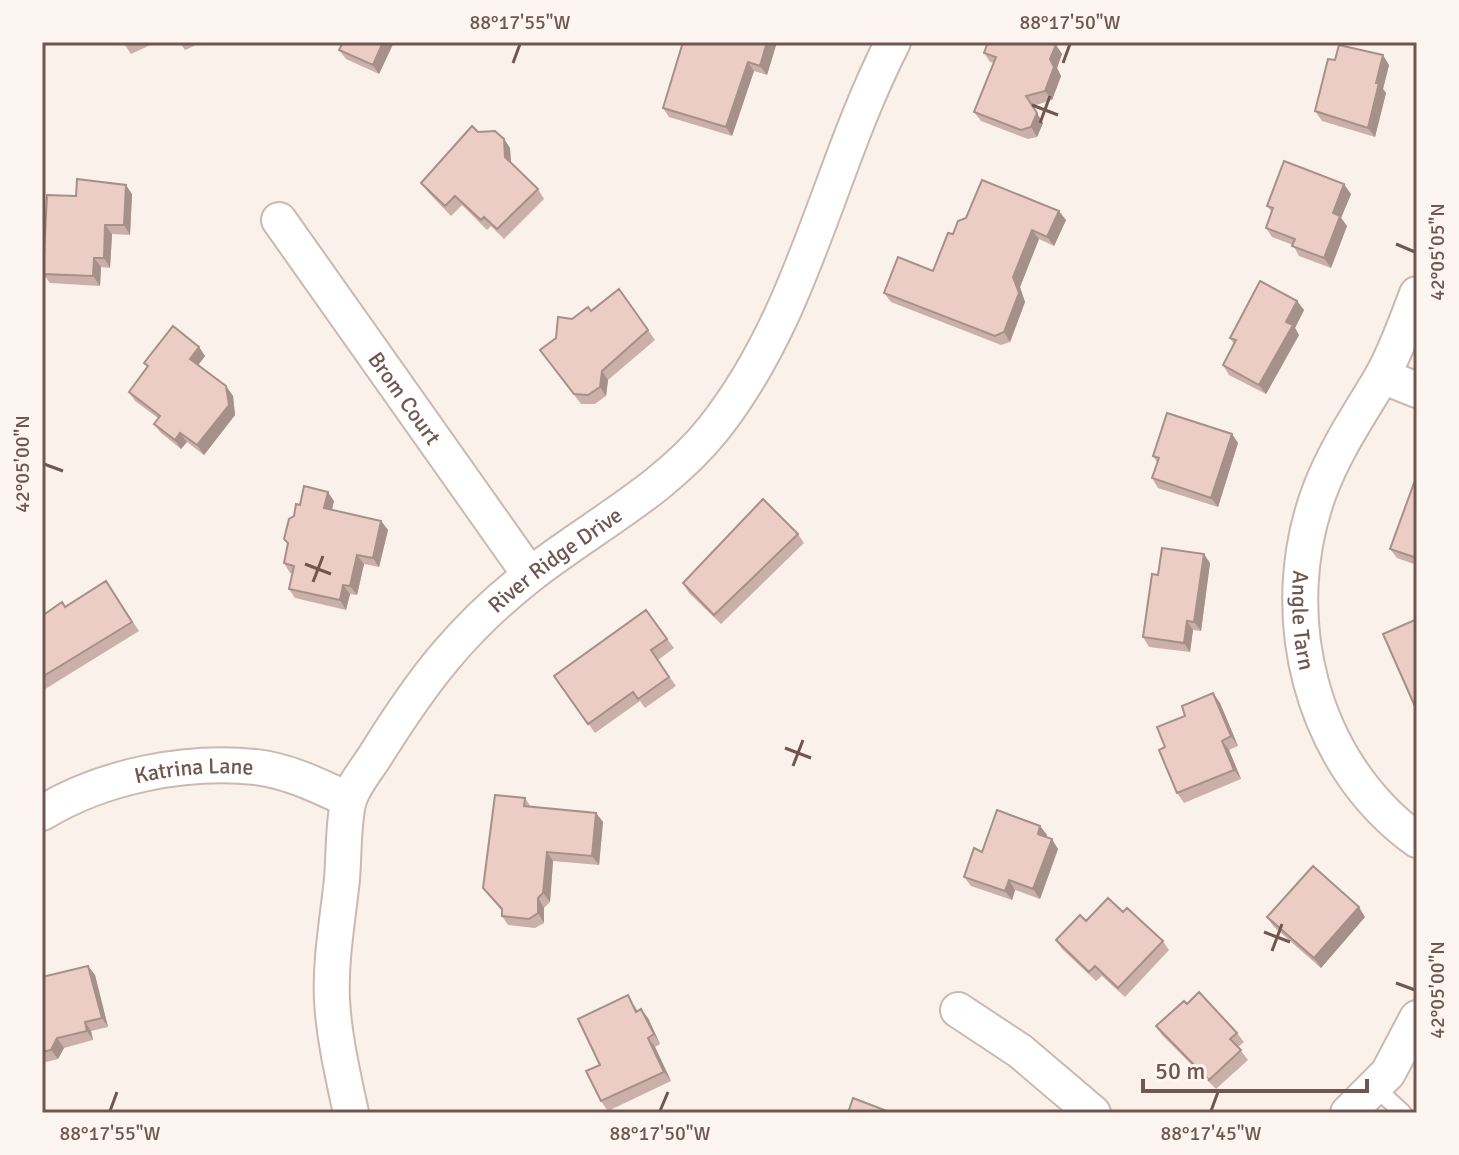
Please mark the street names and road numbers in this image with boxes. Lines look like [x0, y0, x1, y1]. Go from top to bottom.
street label: Brom Court [363, 346, 447, 450]
street label: River Ridge Drive [482, 501, 627, 618]
street label: Angle Tarn [1287, 570, 1321, 672]
street label: Katrina Lane [132, 752, 254, 789]

